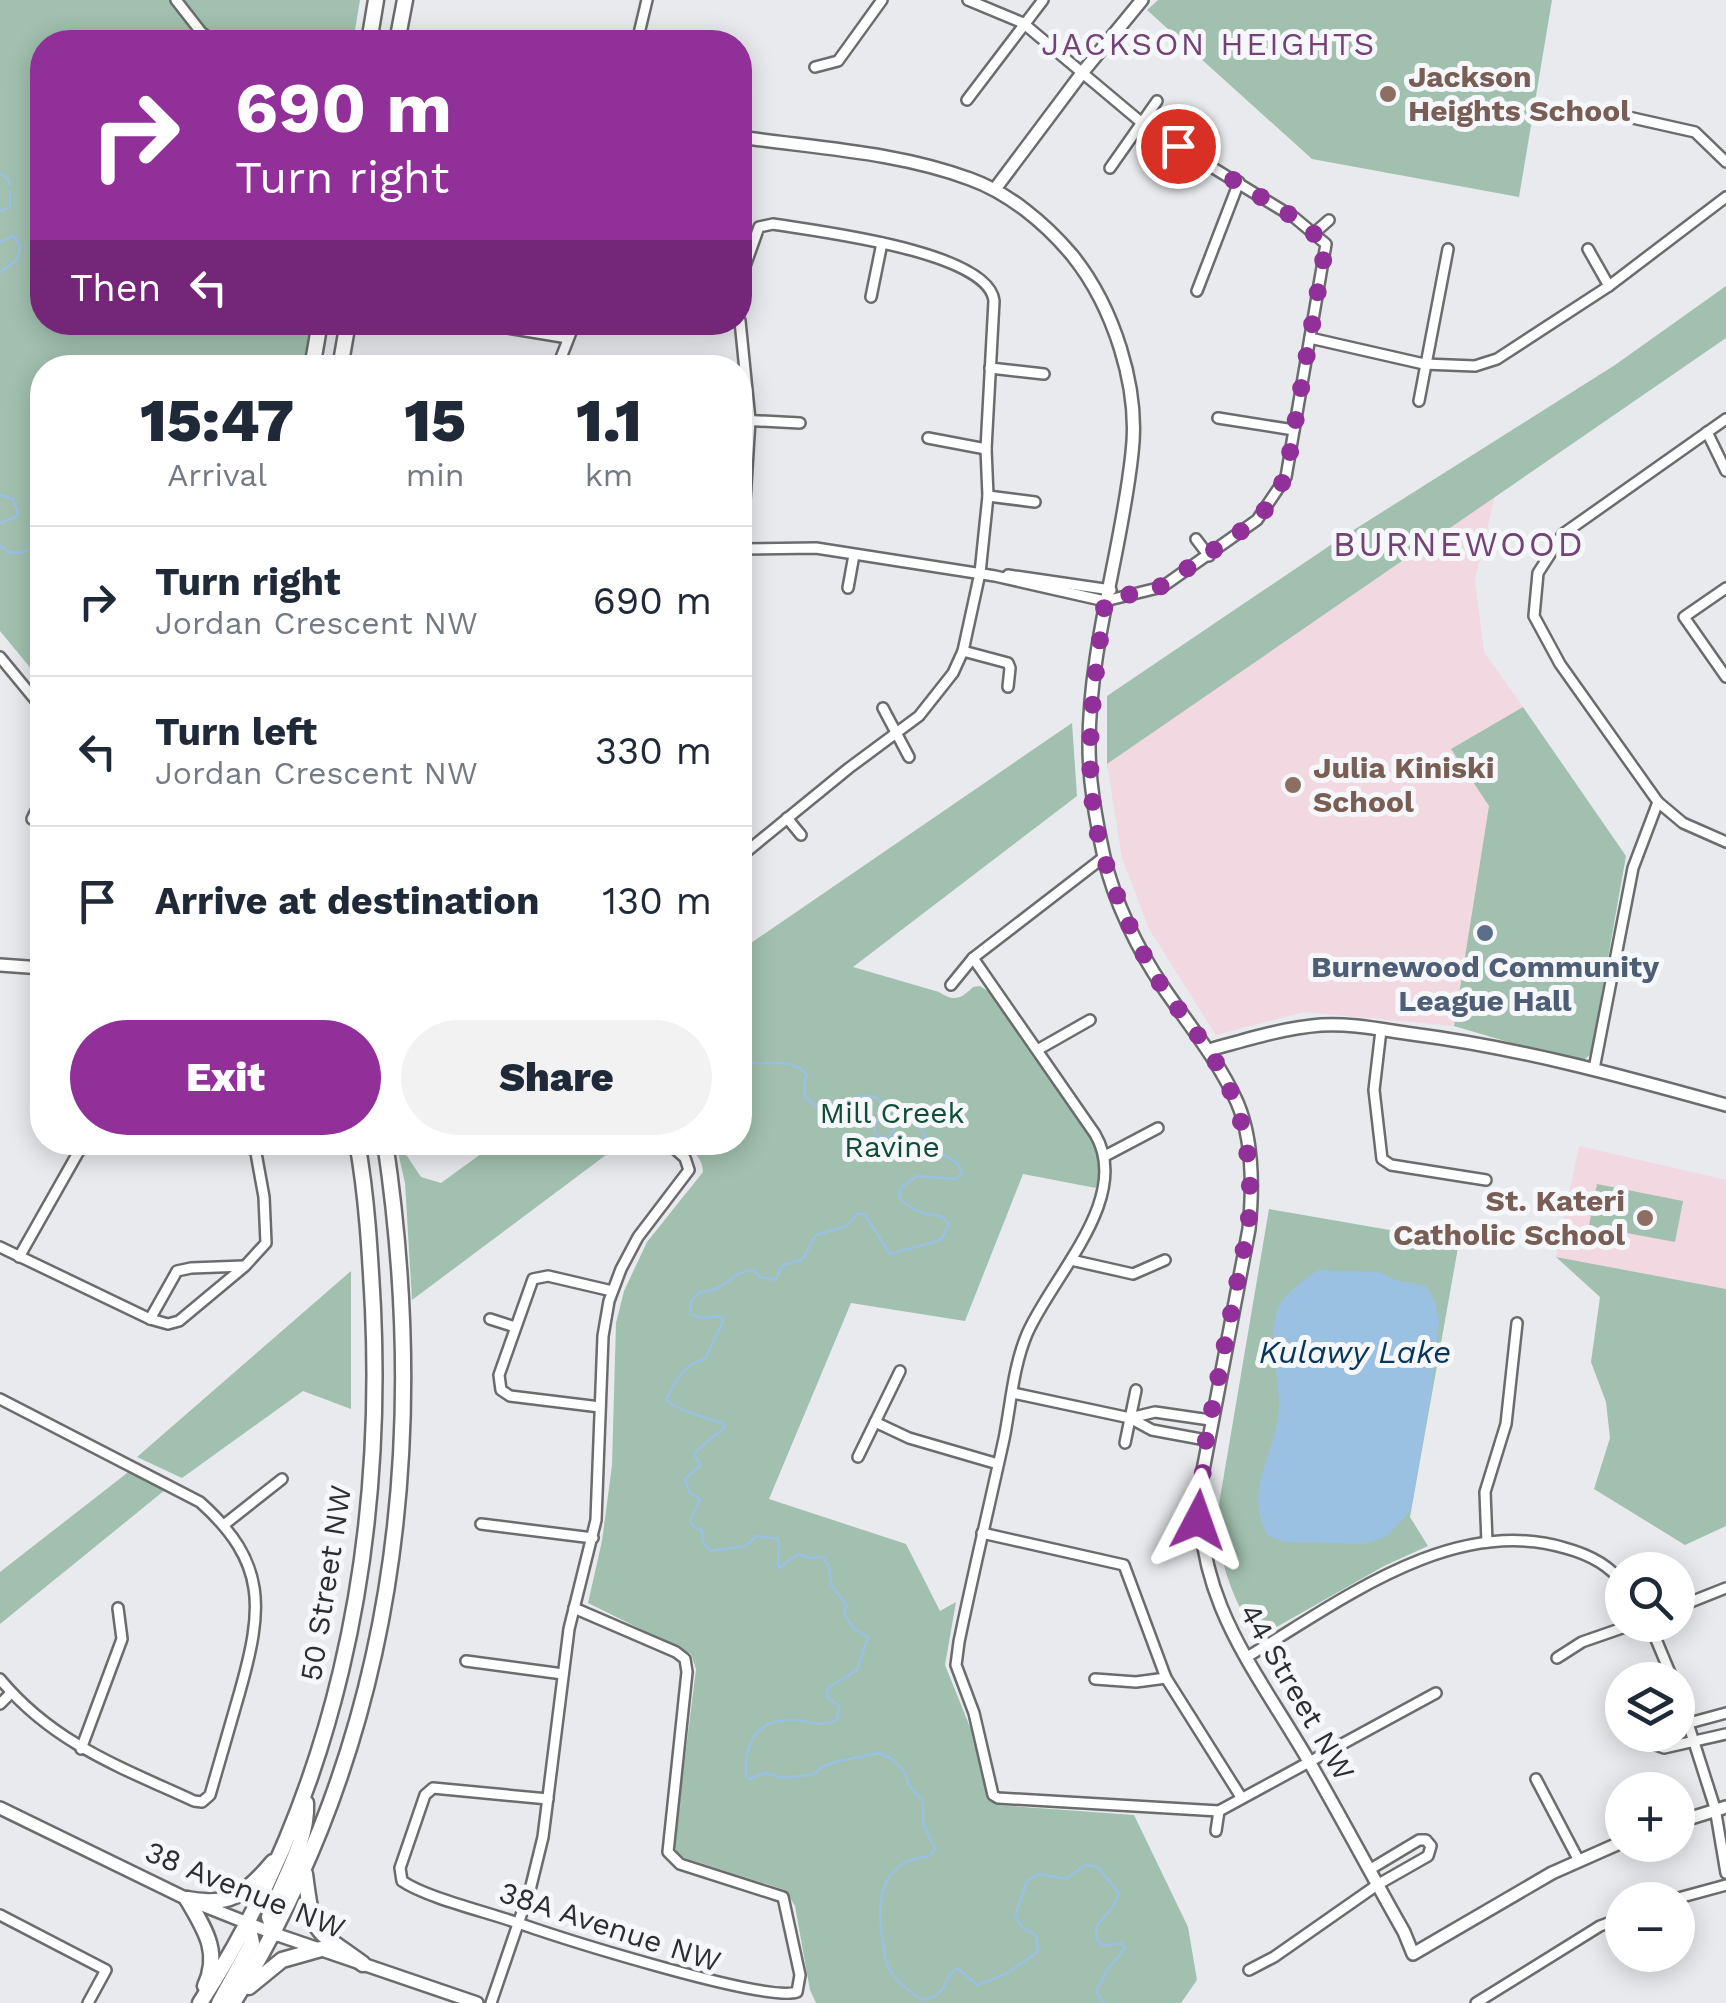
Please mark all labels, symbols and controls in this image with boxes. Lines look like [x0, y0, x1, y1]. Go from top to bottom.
district label: JACKSON HEIGHTS [1041, 25, 1377, 63]
place label: Jackson Heights School [1408, 59, 1630, 128]
text: 690 m [235, 67, 452, 149]
icon: right [70, 70, 200, 200]
marker: Jackson Heights School [1377, 83, 1399, 105]
pin [1136, 104, 1221, 189]
icon: arrive [1151, 119, 1206, 174]
text: Turn right [235, 151, 449, 204]
icon: left [181, 260, 236, 315]
text: Then [70, 266, 161, 310]
text: 15:47 [140, 385, 294, 456]
text: 15 [404, 385, 466, 456]
text: 1.1 [576, 385, 642, 456]
text: Arrival [167, 456, 267, 494]
text: min [406, 456, 465, 494]
text: km [585, 456, 633, 494]
district label: BURNEWOOD [1333, 523, 1585, 565]
text: Turn right [155, 560, 341, 604]
icon: right [70, 574, 125, 629]
text: 690 m [593, 579, 712, 623]
text: Jordan Crescent NW [155, 604, 478, 642]
text: Turn left [155, 710, 317, 754]
icon: left [70, 724, 125, 779]
text: 330 m [595, 729, 712, 773]
place label: Julia Kiniski School [1313, 750, 1494, 819]
text: Jordan Crescent NW [155, 754, 478, 792]
marker: Julia Kiniski School [1282, 774, 1304, 796]
icon: arrive [70, 874, 125, 929]
text: Arrive at destination [155, 879, 540, 923]
text: 130 m [602, 879, 712, 923]
marker: Burnewood Community League Hall [1474, 922, 1496, 944]
place label: Burnewood Community League Hall [1311, 949, 1659, 1018]
button: Exit [70, 1020, 381, 1135]
button: Share [401, 1020, 712, 1135]
park label: Mill Creek Ravine [819, 1095, 965, 1164]
place label: St. Kateri Catholic School [1393, 1183, 1625, 1252]
marker: St. Kateri Catholic School [1634, 1207, 1656, 1229]
water label: Kulawy Lake [1259, 1333, 1451, 1371]
position arrow [1146, 1468, 1250, 1572]
street label: 50 Street NW [293, 1483, 358, 1683]
map controls [1605, 1552, 1695, 1972]
button: search [1605, 1552, 1695, 1642]
street label: 44 Street NW [1233, 1597, 1362, 1786]
button: layers [1605, 1662, 1695, 1752]
button: + [1605, 1772, 1695, 1862]
street label: 38 Avenue NW [140, 1834, 350, 1946]
street label: 38A Avenue NW [495, 1874, 725, 1979]
button: − [1605, 1882, 1695, 1972]

